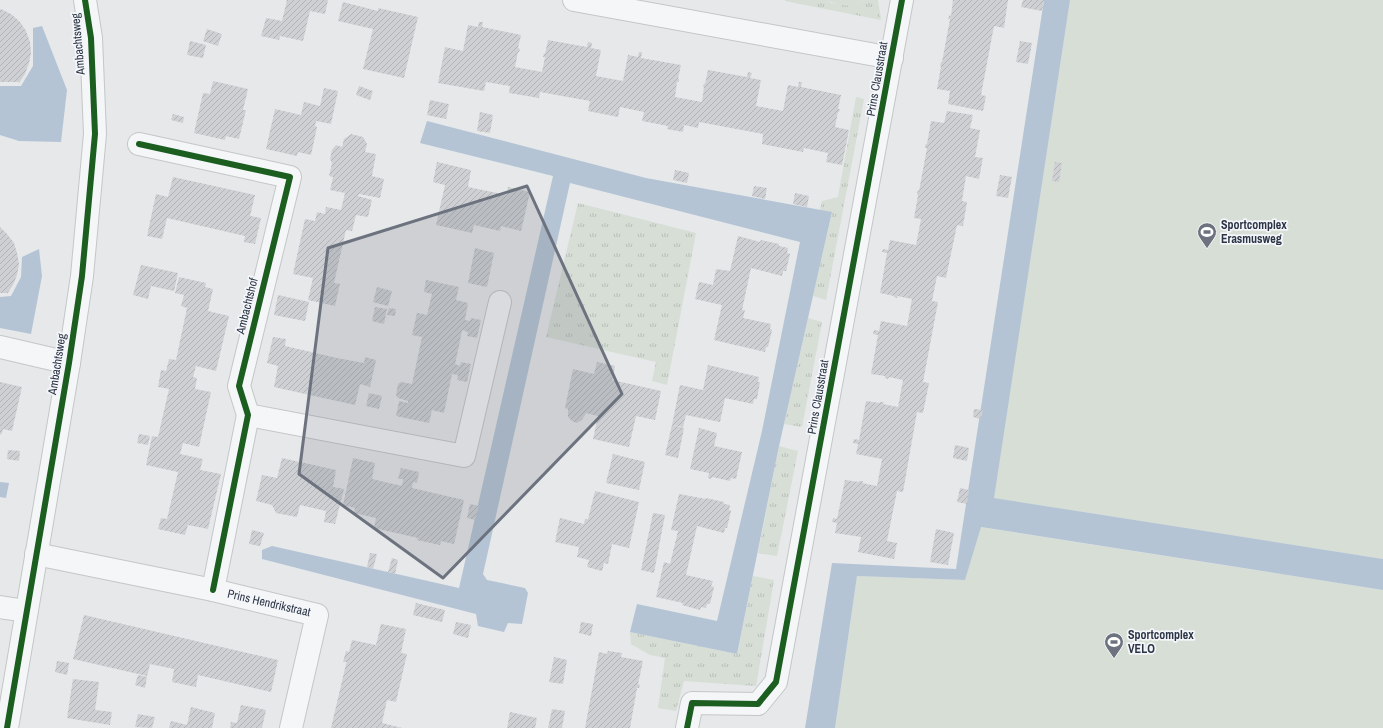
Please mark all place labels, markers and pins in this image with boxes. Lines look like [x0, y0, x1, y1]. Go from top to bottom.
place label: Sportcomplex Erasmusweg [1221, 217, 1287, 247]
sports icon: Sportcomplex Erasmusweg [1196, 221, 1218, 249]
place label: Sportcomplex VELO [1128, 627, 1194, 657]
sports icon: Sportcomplex VELO [1103, 631, 1125, 659]

